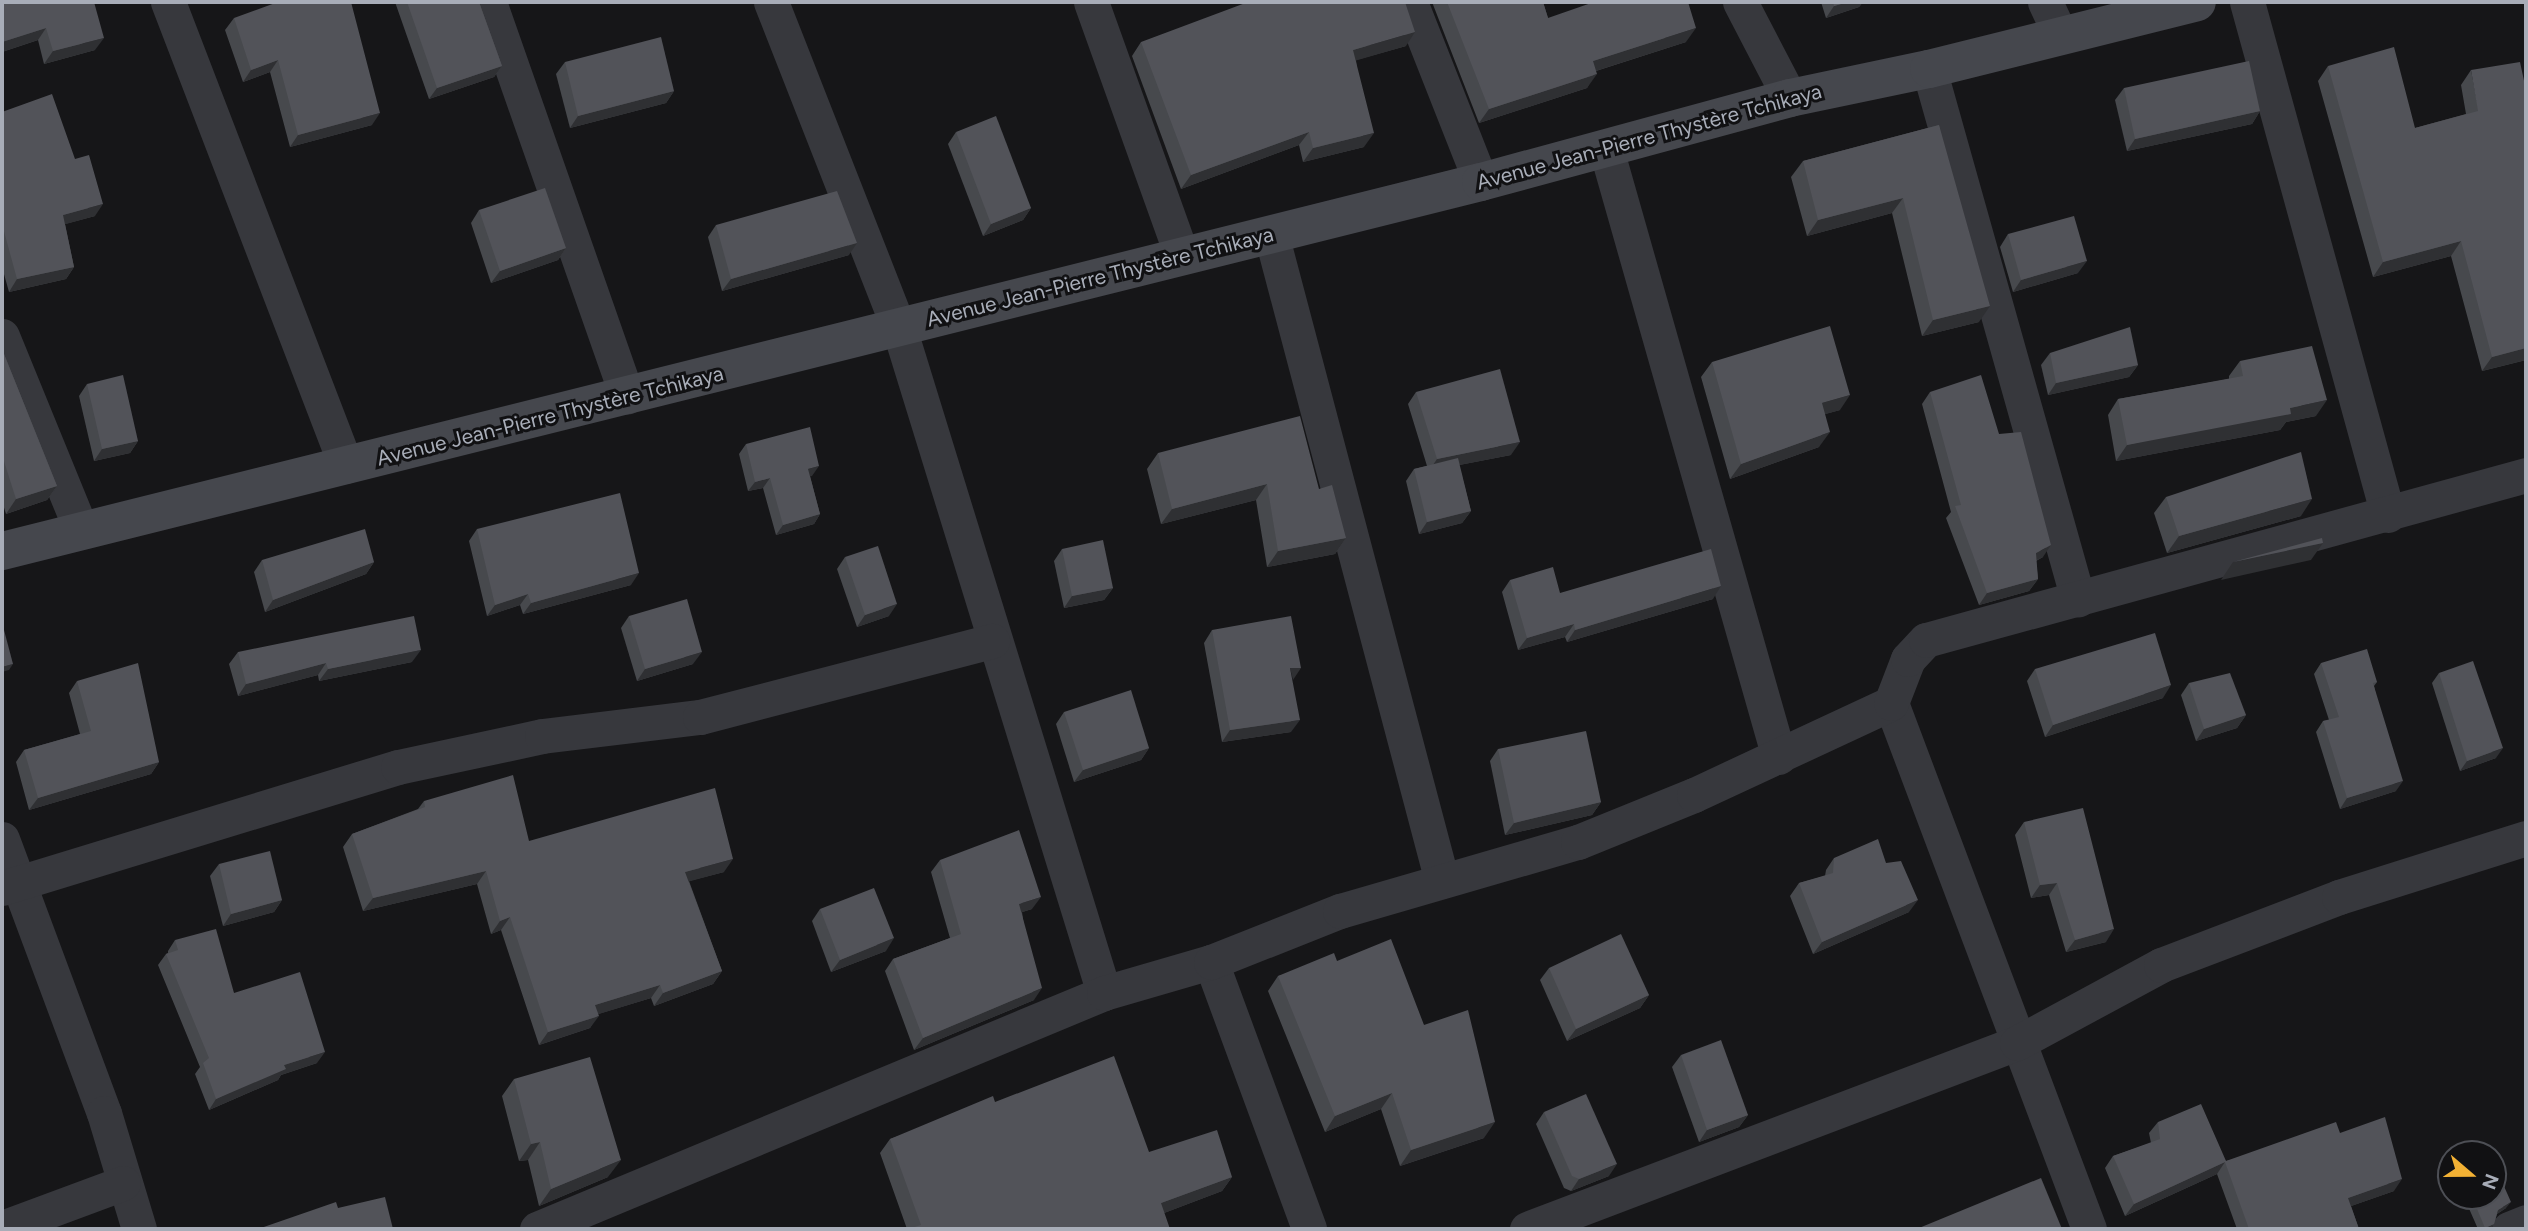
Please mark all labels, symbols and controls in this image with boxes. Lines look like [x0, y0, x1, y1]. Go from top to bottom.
street label: Avenue Jean-Pierre Thystère Tchikaya [1474, 79, 1824, 195]
street label: Avenue Jean-Pierre Thystère Tchikaya [924, 222, 1276, 332]
street label: Avenue Jean-Pierre Thystère Tchikaya [374, 361, 726, 471]
north arrow [2437, 1140, 2507, 1210]
text: N [2477, 1171, 2504, 1193]

